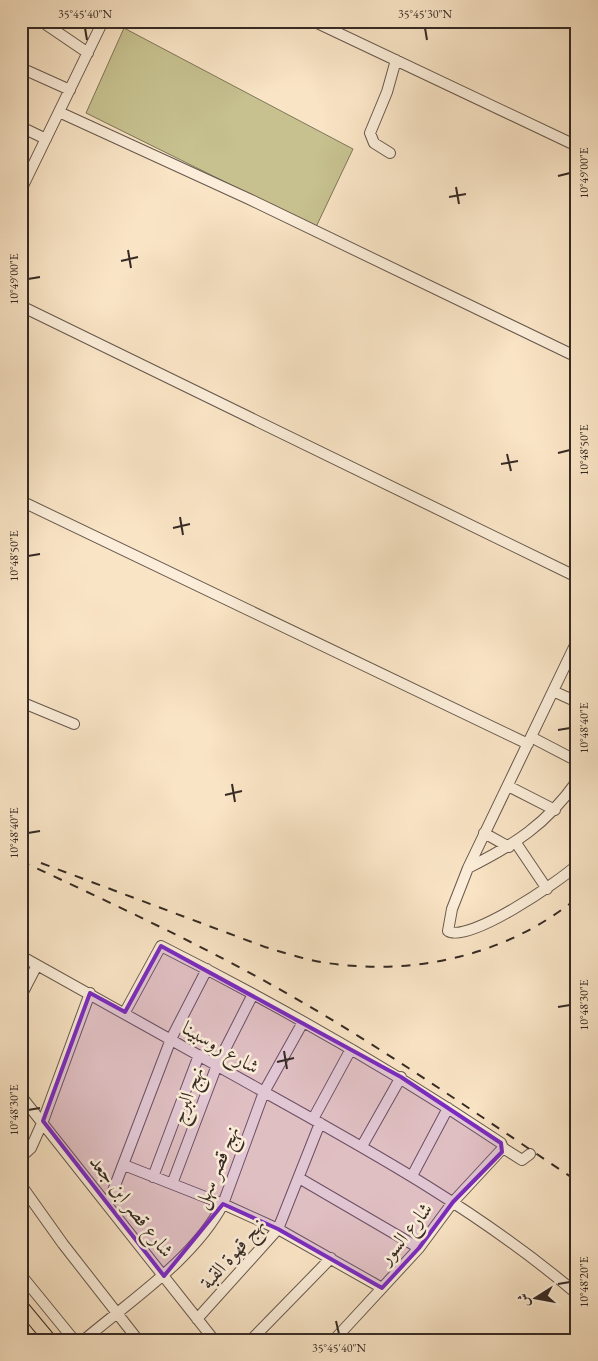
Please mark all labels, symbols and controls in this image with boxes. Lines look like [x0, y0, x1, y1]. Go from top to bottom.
text: 35°45'40"N [58, 6, 112, 22]
text: 35°45'30"N [398, 6, 452, 22]
text: 10°49'00"E [576, 147, 592, 199]
text: 10°49'00"E [6, 253, 22, 305]
text: 10°48'50"E [576, 424, 592, 476]
text: 10°48'50"E [6, 530, 22, 582]
text: 10°48'40"E [576, 702, 592, 754]
text: 10°48'40"E [6, 807, 22, 859]
text: 10°48'30"E [576, 979, 592, 1031]
street label: شارع روسبينا [175, 1014, 264, 1084]
street label: نهج البرج [164, 1063, 214, 1129]
text: 10°48'30"E [6, 1084, 22, 1136]
street label: نهج قصر سهل [187, 1122, 250, 1214]
street label: شارع قصر ابن جعد [80, 1150, 180, 1266]
street label: شارع السور [371, 1197, 442, 1274]
street label: نهج قهوة القبة [194, 1212, 274, 1298]
text: 10°48'20"E [576, 1256, 592, 1308]
north arrow [510, 1274, 560, 1324]
text: ش [513, 1292, 533, 1309]
text: 35°45'40"N [312, 1340, 366, 1356]

